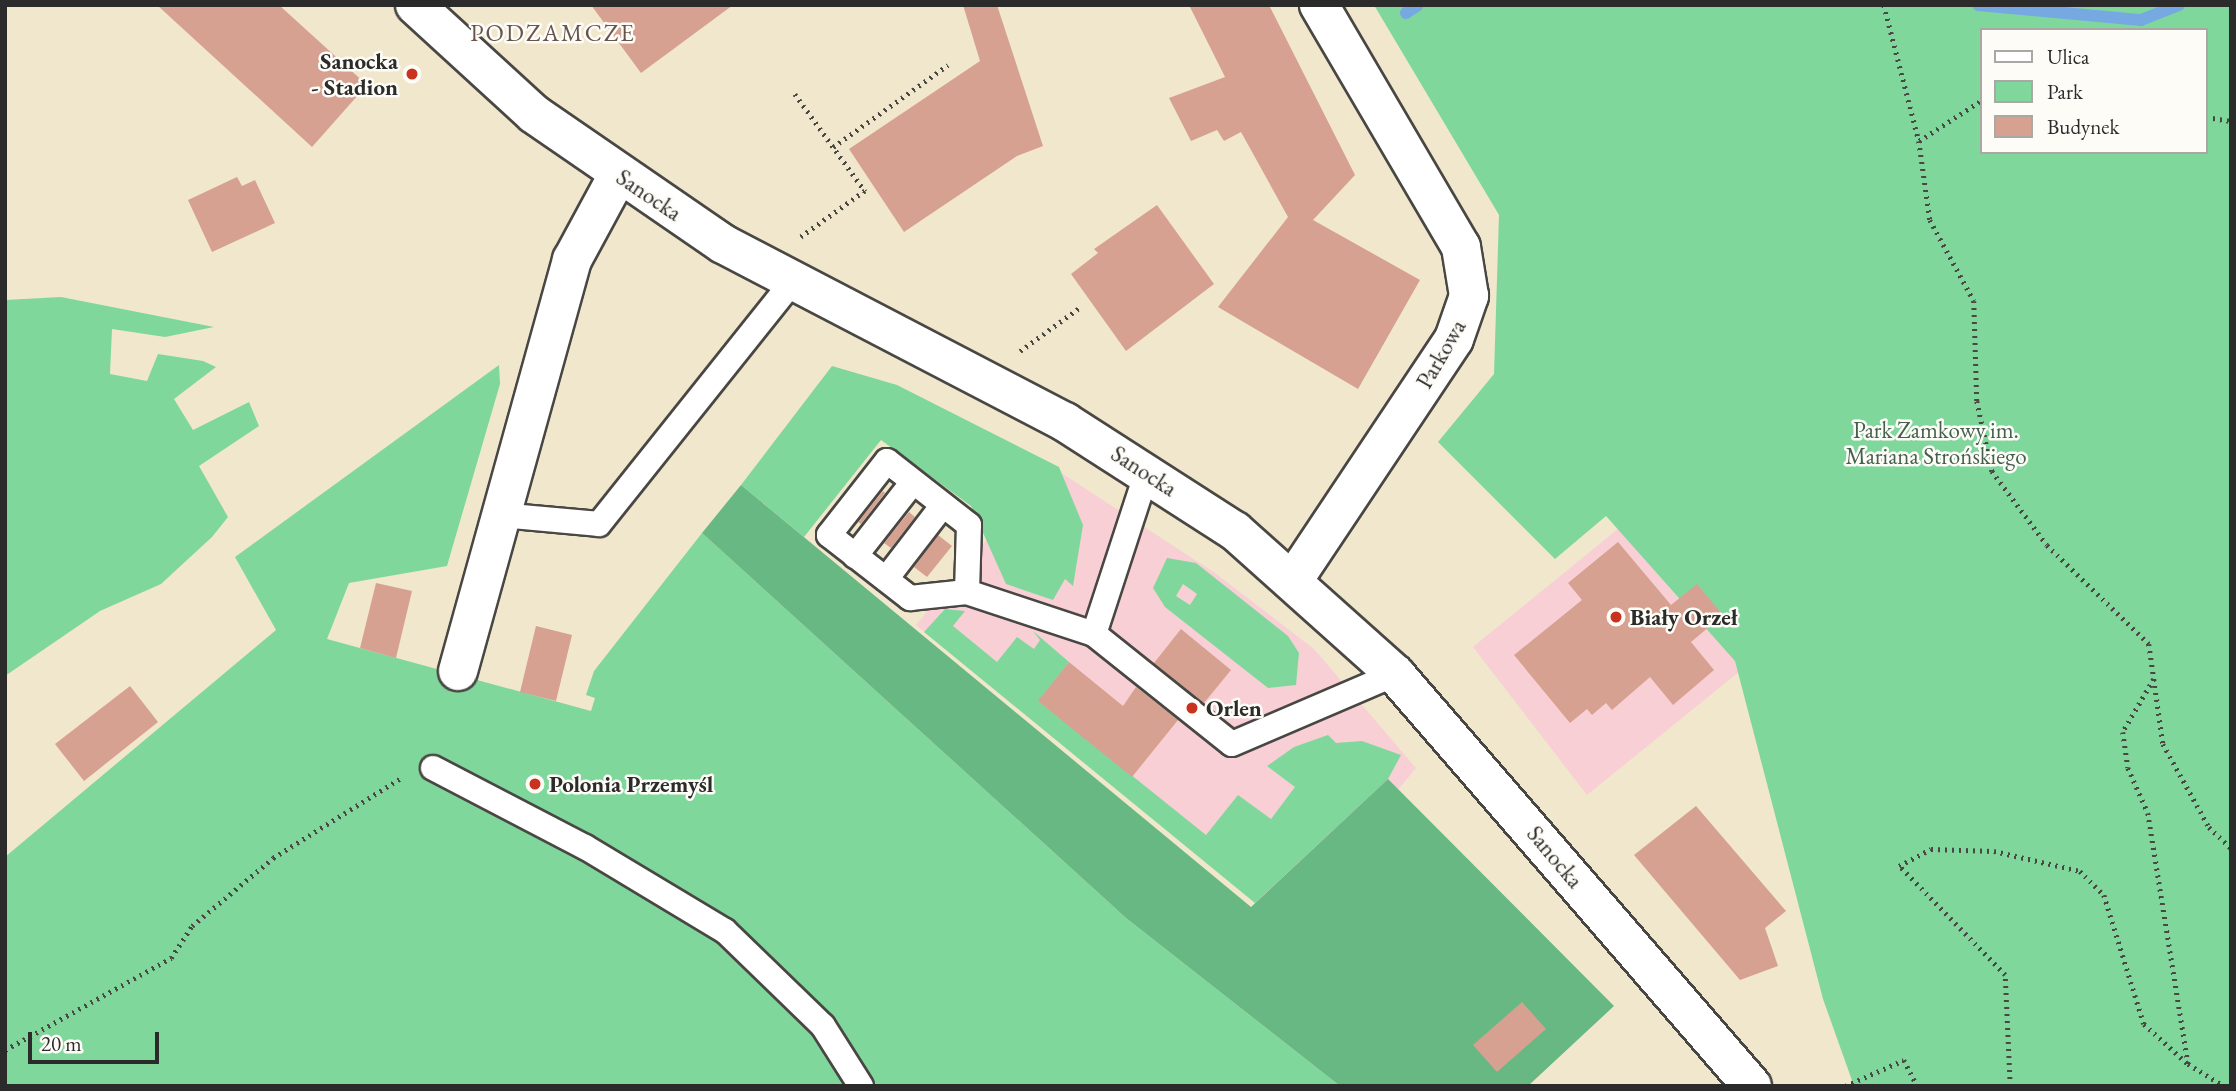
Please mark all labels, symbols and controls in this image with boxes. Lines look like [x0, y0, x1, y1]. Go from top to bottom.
district label: PODZAMCZE [471, 19, 635, 47]
legend [1980, 28, 2208, 154]
text: Ulica [2047, 43, 2089, 70]
place label: Sanocka - Stadion [311, 47, 398, 101]
marker: Sanocka - Stadion [404, 66, 420, 82]
text: Park [2047, 78, 2083, 105]
text: Budynek [2047, 113, 2119, 140]
street label: Sanocka [611, 163, 687, 227]
street label: Parkowa [1410, 315, 1472, 393]
park label: Park Zamkowy im. Mariana Strońskiego [1845, 416, 2027, 470]
street label: Sanocka [1106, 440, 1182, 502]
place label: Biały Orzeł [1630, 603, 1737, 631]
marker: Biały Orzeł [1608, 609, 1624, 625]
place label: Orlen [1206, 694, 1262, 722]
marker: Orlen [1184, 700, 1200, 716]
place label: Polonia Przemyśl [549, 770, 713, 798]
marker: Polonia Przemyśl [527, 776, 543, 792]
street label: Sanocka [1521, 820, 1589, 894]
scale bar [32, 1018, 163, 1062]
text: 20 m [41, 1030, 82, 1057]

